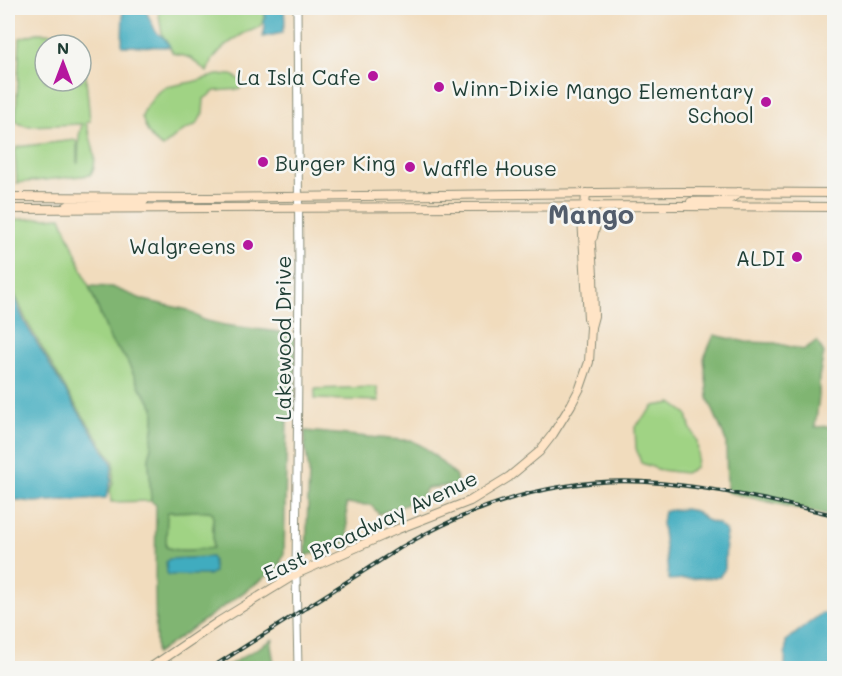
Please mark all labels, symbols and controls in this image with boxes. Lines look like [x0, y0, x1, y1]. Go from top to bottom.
north arrow [33, 33, 93, 93]
text: N [57, 37, 69, 58]
place label: La Isla Cafe [236, 63, 361, 90]
marker: La Isla Cafe [366, 69, 380, 83]
place label: Winn-Dixie [451, 74, 559, 101]
place label: Mango Elementary School [566, 77, 754, 128]
marker: Winn-Dixie [432, 80, 446, 94]
marker: Mango Elementary School [759, 95, 773, 109]
place label: Burger King [275, 149, 396, 176]
place label: Waffle House [422, 154, 557, 181]
marker: Burger King [256, 155, 270, 169]
marker: Waffle House [403, 160, 417, 174]
district label: Mango [548, 196, 634, 231]
place label: Walgreens [129, 232, 236, 259]
marker: Walgreens [241, 238, 255, 252]
place label: ALDI [736, 244, 785, 271]
marker: ALDI [790, 250, 804, 264]
street label: Lakewood Drive [269, 255, 296, 421]
street label: East Broadway Avenue [259, 463, 481, 587]

